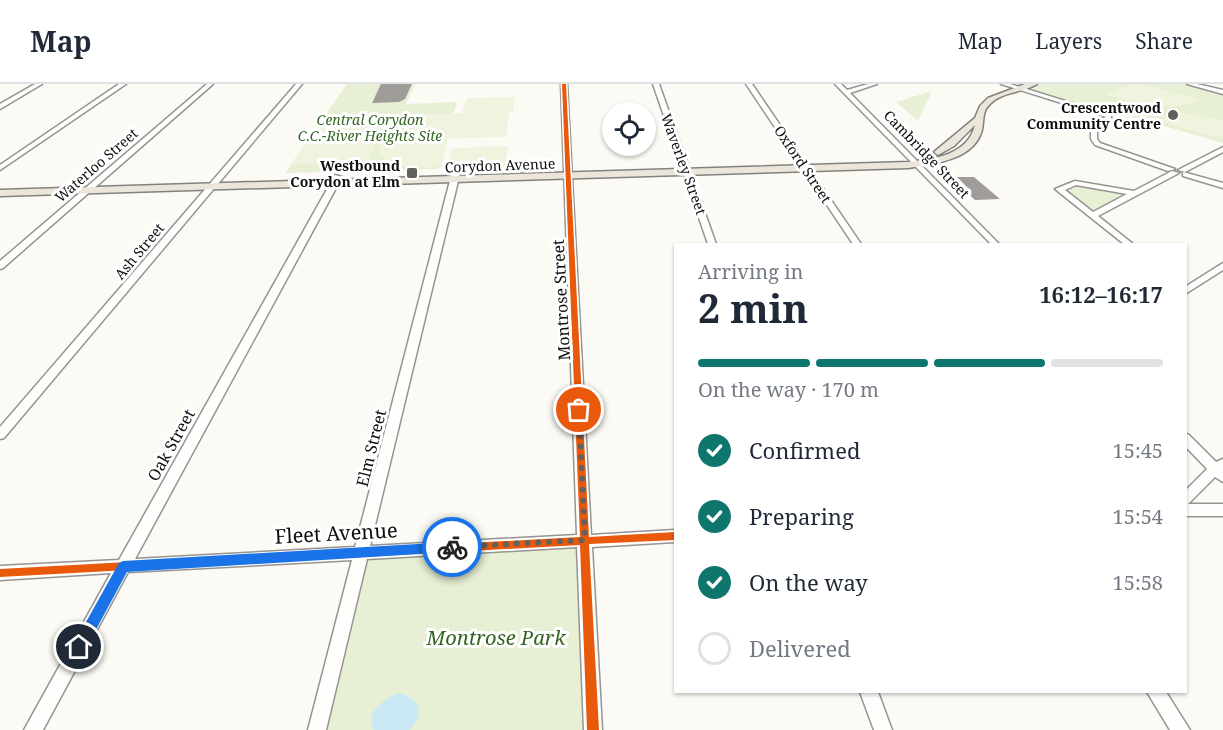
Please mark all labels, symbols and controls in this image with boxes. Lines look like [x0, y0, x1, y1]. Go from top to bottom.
text: Map [30, 22, 92, 60]
text: Map [958, 27, 1002, 55]
text: Layers [1035, 27, 1102, 55]
text: Share [1135, 27, 1193, 55]
place label: Crescentwood Community Centre [1027, 98, 1161, 133]
map controls [602, 102, 656, 156]
button: locate [602, 102, 656, 156]
street label: Cambridge Street [880, 106, 974, 202]
marker: Crescentwood Community Centre [1166, 108, 1180, 122]
park label: Central Corydon C.C.-River Heights Site [298, 110, 442, 145]
street label: Waverley Street [657, 111, 711, 217]
street label: Oxford Street [770, 122, 836, 207]
street label: Waterloo Street [51, 124, 141, 206]
street label: Corydon Avenue [444, 154, 556, 176]
place label: Westbound Corydon at Elm [290, 156, 400, 191]
marker: Westbound Corydon at Elm [405, 166, 419, 180]
street label: Ash Street [110, 219, 168, 283]
street label: Montrose Street [547, 238, 575, 361]
text: Arriving in [698, 258, 803, 285]
text: 16:12–16:17 [1039, 279, 1163, 309]
text: 2 min [698, 281, 808, 334]
text: On the way · 170 m [698, 376, 879, 403]
pin [553, 384, 604, 435]
icon: bag [562, 393, 595, 426]
street label: Oak Street [142, 405, 200, 485]
street label: Elm Street [351, 407, 391, 489]
icon: check [698, 434, 731, 467]
text: Confirmed [749, 435, 860, 465]
text: 15:45 [1113, 437, 1163, 464]
icon: check [698, 500, 731, 533]
text: Preparing [749, 501, 854, 531]
text: 15:54 [1113, 503, 1163, 530]
street label: Fleet Avenue [274, 516, 398, 550]
courier [422, 517, 482, 577]
icon: bike [436, 531, 469, 564]
icon: check [698, 566, 731, 599]
text: On the way [749, 567, 868, 597]
text: 15:58 [1113, 569, 1163, 596]
pin [53, 621, 104, 672]
park label: Montrose Park [425, 624, 566, 651]
icon: home [62, 630, 95, 663]
text: Delivered [749, 633, 851, 663]

